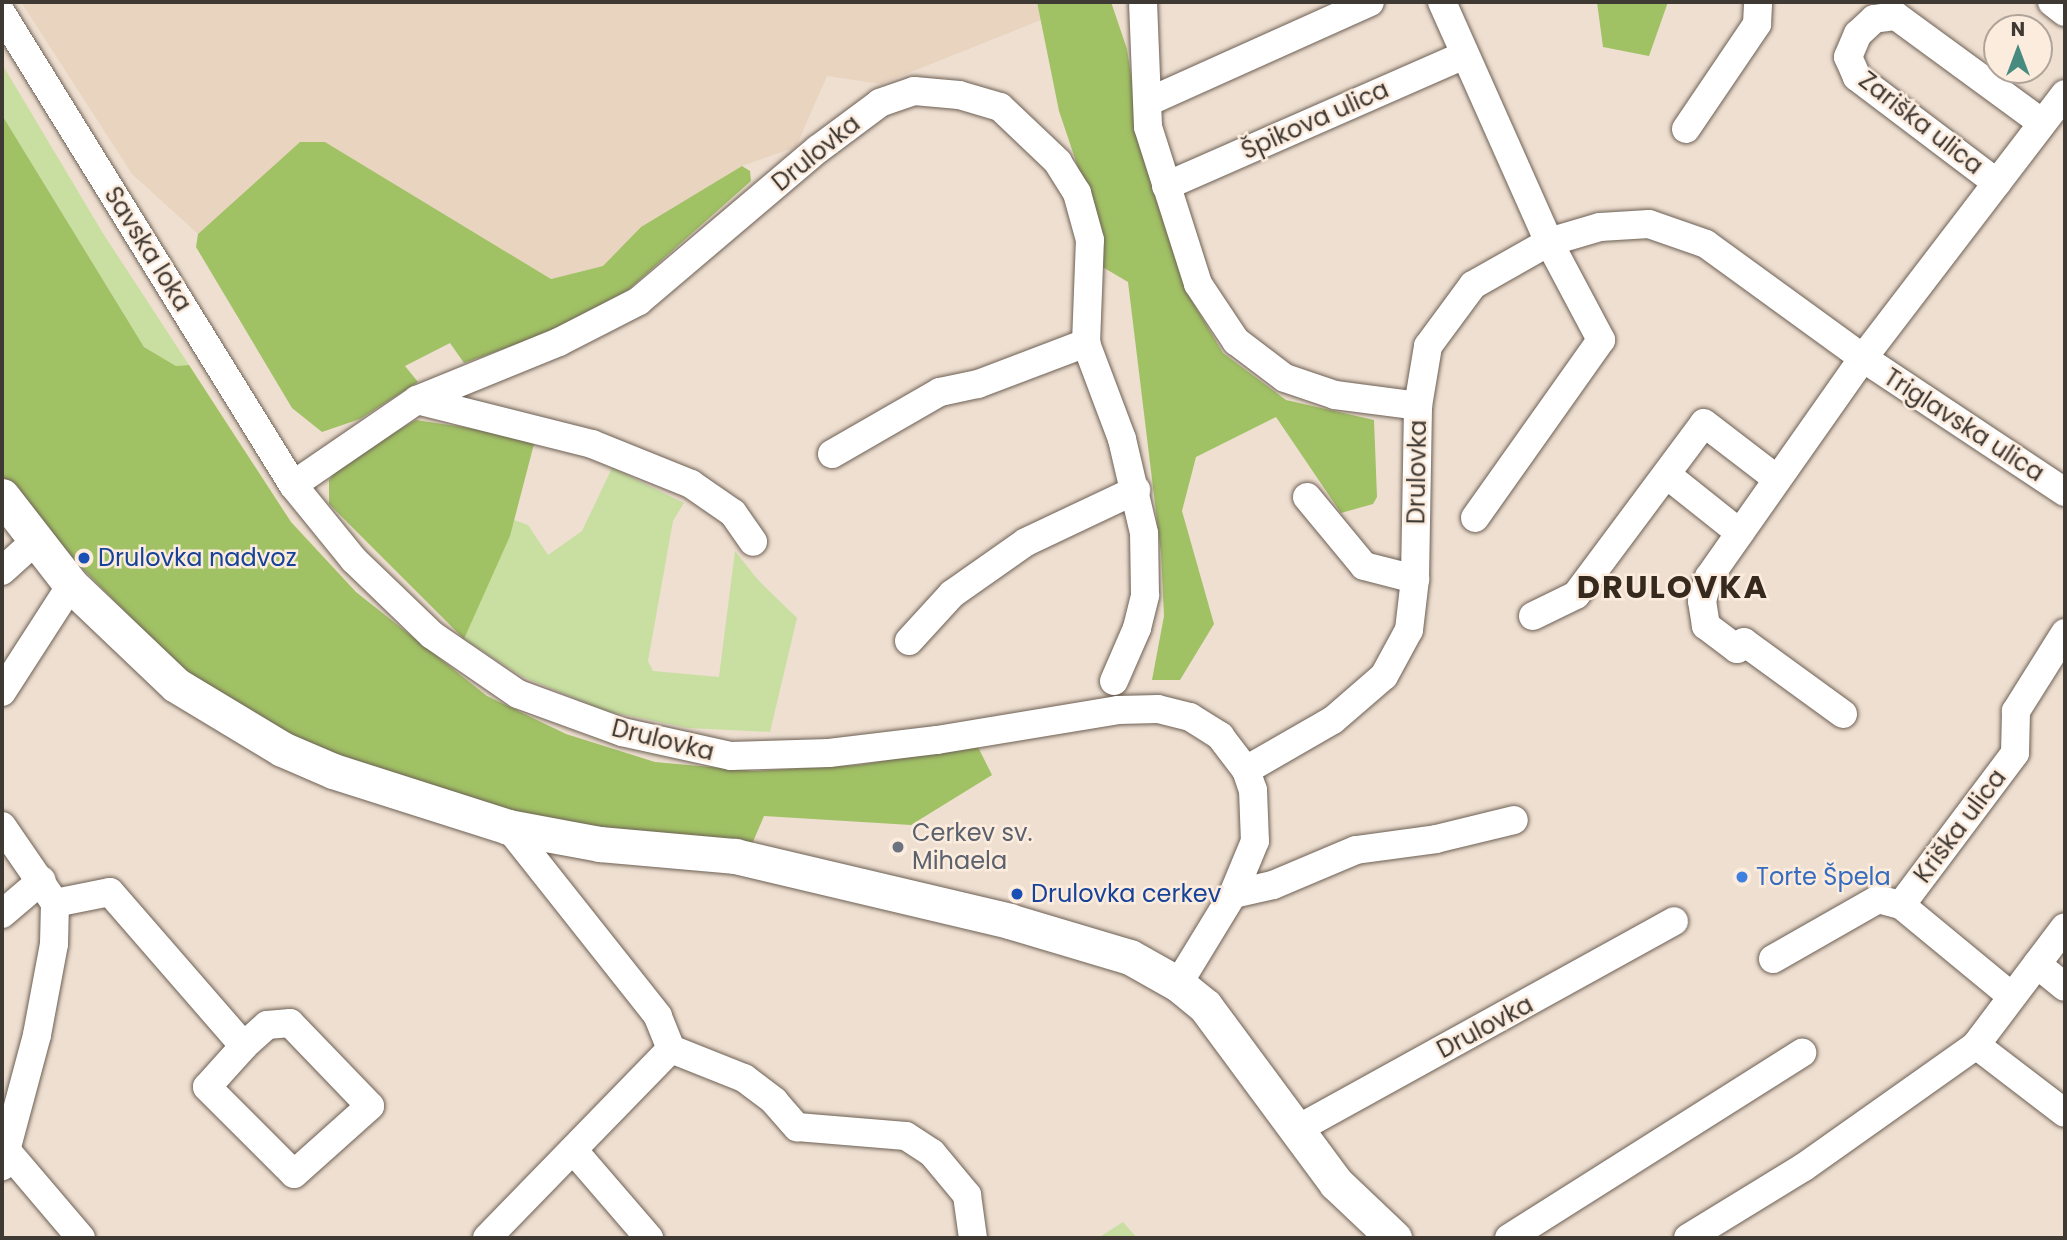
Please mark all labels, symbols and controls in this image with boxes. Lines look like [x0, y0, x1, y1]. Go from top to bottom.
north arrow [1983, 14, 2053, 84]
text: N [2011, 16, 2025, 43]
street label: Zariška ulica [1853, 66, 1989, 180]
street label: Špikova ulica [1237, 75, 1393, 165]
street label: Drulovka [766, 109, 866, 197]
street label: Savska loka [98, 182, 198, 316]
street label: Triglavska ulica [1879, 363, 2049, 487]
street label: Drulovka [1402, 419, 1432, 525]
place label: Drulovka nadvoz [98, 544, 297, 572]
marker: Drulovka nadvoz [76, 550, 92, 566]
district label: DRULOVKA [1578, 568, 1768, 606]
street label: Drulovka [609, 713, 717, 767]
street label: Kriška ulica [1908, 764, 2012, 888]
place label: Cerkev sv. Mihaela [912, 819, 1033, 875]
marker: Cerkev sv. Mihaela [890, 839, 906, 855]
place label: Torte Špela [1756, 863, 1891, 891]
marker: Torte Špela [1734, 869, 1750, 885]
place label: Drulovka cerkev [1031, 880, 1221, 908]
marker: Drulovka cerkev [1009, 886, 1025, 902]
street label: Drulovka [1432, 990, 1538, 1064]

